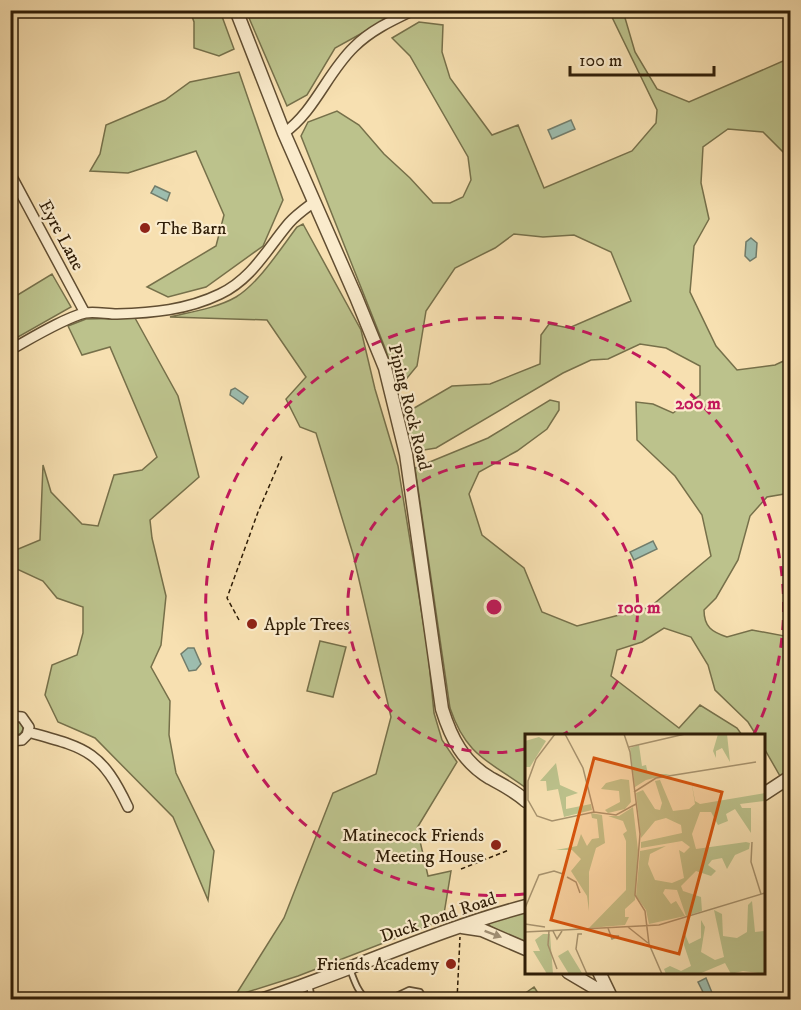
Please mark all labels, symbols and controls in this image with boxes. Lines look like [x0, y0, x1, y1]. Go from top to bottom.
scale bar [570, 39, 714, 77]
text: 100 m [579, 50, 622, 72]
street label: Eyre Lane [33, 197, 89, 274]
place label: The Barn [157, 218, 227, 240]
marker: The Barn [138, 221, 152, 235]
street label: Piping Rock Road [383, 342, 435, 473]
text: 200 m [675, 393, 721, 415]
centre of rings [484, 597, 504, 617]
text: 100 m [617, 597, 661, 619]
place label: Apple Trees [264, 614, 350, 636]
marker: Apple Trees [245, 617, 259, 631]
inset map [525, 734, 765, 974]
place label: Matinecock Friends Meeting House [342, 825, 484, 868]
marker: Matinecock Friends Meeting House [489, 838, 503, 852]
street label: Duck Pond Road [378, 888, 499, 948]
one-way arrow [484, 930, 502, 939]
place label: Friends Academy [317, 954, 439, 976]
marker: Friends Academy [444, 957, 458, 971]

